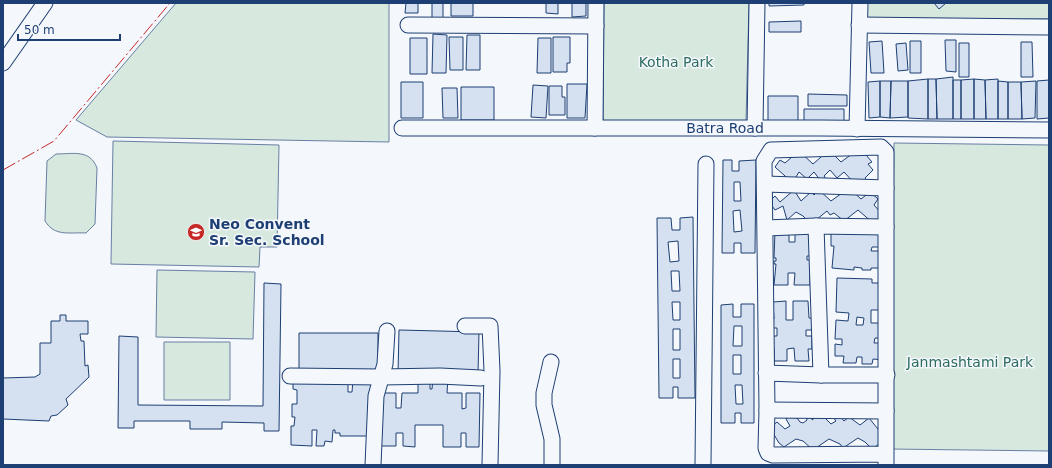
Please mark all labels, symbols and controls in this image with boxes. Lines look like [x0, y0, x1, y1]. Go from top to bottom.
scale bar [18, 16, 120, 42]
text: 50 m [24, 23, 55, 37]
park label: Kotha Park [639, 54, 714, 70]
street label: Batra Road [686, 120, 764, 136]
place label: Neo Convent Sr. Sec. School [209, 216, 325, 248]
school or university icon: Neo Convent Sr. Sec. School [186, 222, 206, 242]
park label: Janmashtami Park [906, 354, 1034, 370]

